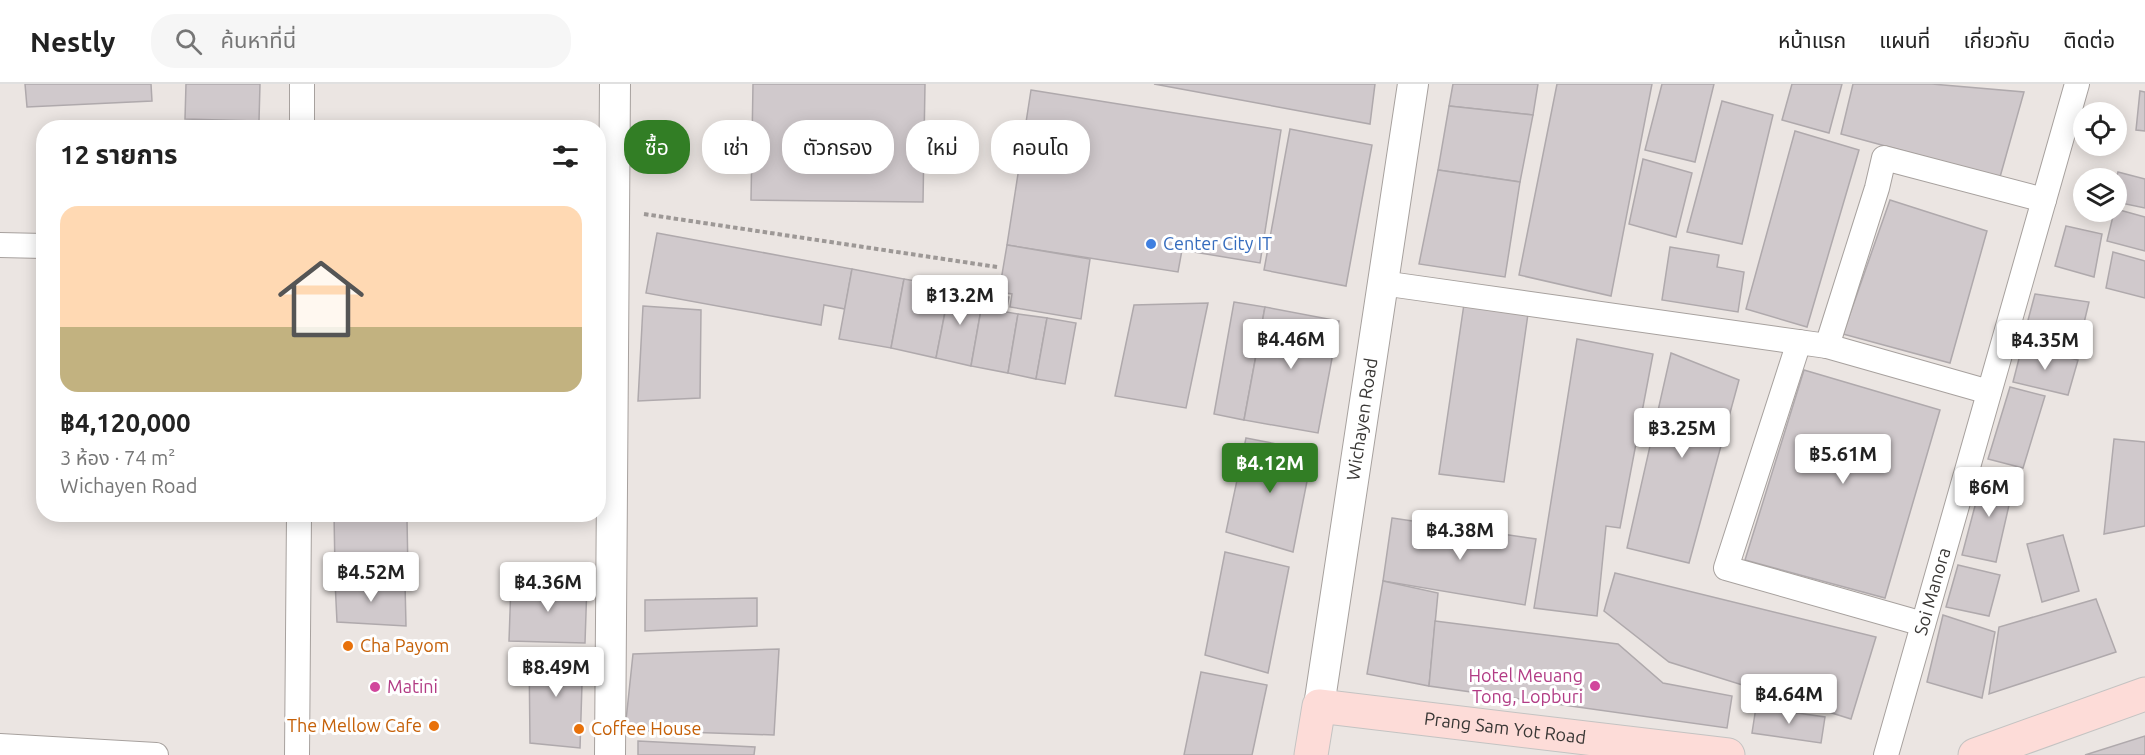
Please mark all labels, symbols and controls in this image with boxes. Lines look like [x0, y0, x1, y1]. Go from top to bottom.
search box [151, 14, 571, 68]
icon: search [172, 25, 205, 58]
text: Nestly [30, 26, 115, 57]
text: ค้นหาที่นี่ [220, 27, 296, 52]
text: หน้าแรก [1778, 28, 1846, 52]
text: แผนที่ [1879, 28, 1930, 52]
text: เกี่ยวกับ [1963, 28, 2030, 52]
text: ติดต่อ [2063, 28, 2115, 52]
map controls [2073, 102, 2127, 222]
button: locate [2073, 102, 2127, 156]
chip: ซื้อ [624, 120, 690, 174]
chip: เช่า [702, 120, 770, 174]
chip: ตัวกรอง [782, 120, 894, 174]
chip: ใหม่ [906, 120, 979, 174]
chip: คอนโด [991, 120, 1090, 174]
text: 12 รายการ [60, 140, 177, 169]
icon: filters [549, 140, 582, 173]
button: layers [2073, 168, 2127, 222]
place label: Center City IT [1163, 233, 1272, 253]
marker: Center City IT [1144, 237, 1158, 251]
icon: home [267, 245, 375, 353]
pin: ฿13.2M [911, 275, 1009, 326]
text: ฿13.2M [926, 283, 994, 306]
pin: ฿4.46M [1242, 319, 1340, 370]
pin: ฿4.35M [1996, 320, 2094, 371]
text: ฿4.46M [1257, 327, 1325, 350]
text: ฿4.35M [2011, 328, 2079, 351]
street label: Wichayen Road [1342, 356, 1380, 482]
text: ฿4,120,000 [60, 408, 191, 437]
pin: ฿3.25M [1633, 408, 1731, 459]
text: ฿3.25M [1648, 416, 1716, 439]
pin: ฿5.61M [1794, 434, 1892, 485]
text: ฿5.61M [1809, 442, 1877, 465]
pin: ฿4.12M [1221, 443, 1319, 494]
text: 3 ห้อง · 74 m² [60, 446, 175, 469]
text: ฿4.12M [1236, 451, 1304, 474]
pin: ฿6M [1960, 467, 2018, 518]
text: Wichayen Road [60, 474, 197, 497]
text: ฿6M [1969, 475, 2009, 498]
pin: ฿4.38M [1411, 510, 1509, 561]
text: ฿4.38M [1426, 518, 1494, 541]
street label: Soi Manora [1910, 545, 1954, 637]
pin: ฿4.52M [322, 552, 420, 603]
text: ฿4.52M [337, 560, 405, 583]
pin: ฿4.36M [499, 562, 597, 613]
text: ฿4.36M [514, 570, 582, 593]
place label: Cha Payom [360, 635, 449, 655]
marker: Cha Payom [341, 639, 355, 653]
pin: ฿8.49M [507, 647, 605, 698]
text: ฿8.49M [522, 655, 590, 678]
place label: Hotel Meuang Tong, Lopburi [1468, 665, 1583, 706]
pin: ฿4.64M [1740, 674, 1838, 725]
place label: Matini [387, 676, 438, 696]
marker: Hotel Meuang Tong, Lopburi [1588, 679, 1602, 693]
marker: Matini [368, 680, 382, 694]
text: ฿4.64M [1755, 682, 1823, 705]
street label: Prang Sam Yot Road [1423, 708, 1587, 747]
place label: The Mellow Cafe [287, 715, 422, 735]
place label: Coffee House [591, 718, 701, 738]
marker: The Mellow Cafe [427, 719, 441, 733]
marker: Coffee House [572, 722, 586, 736]

